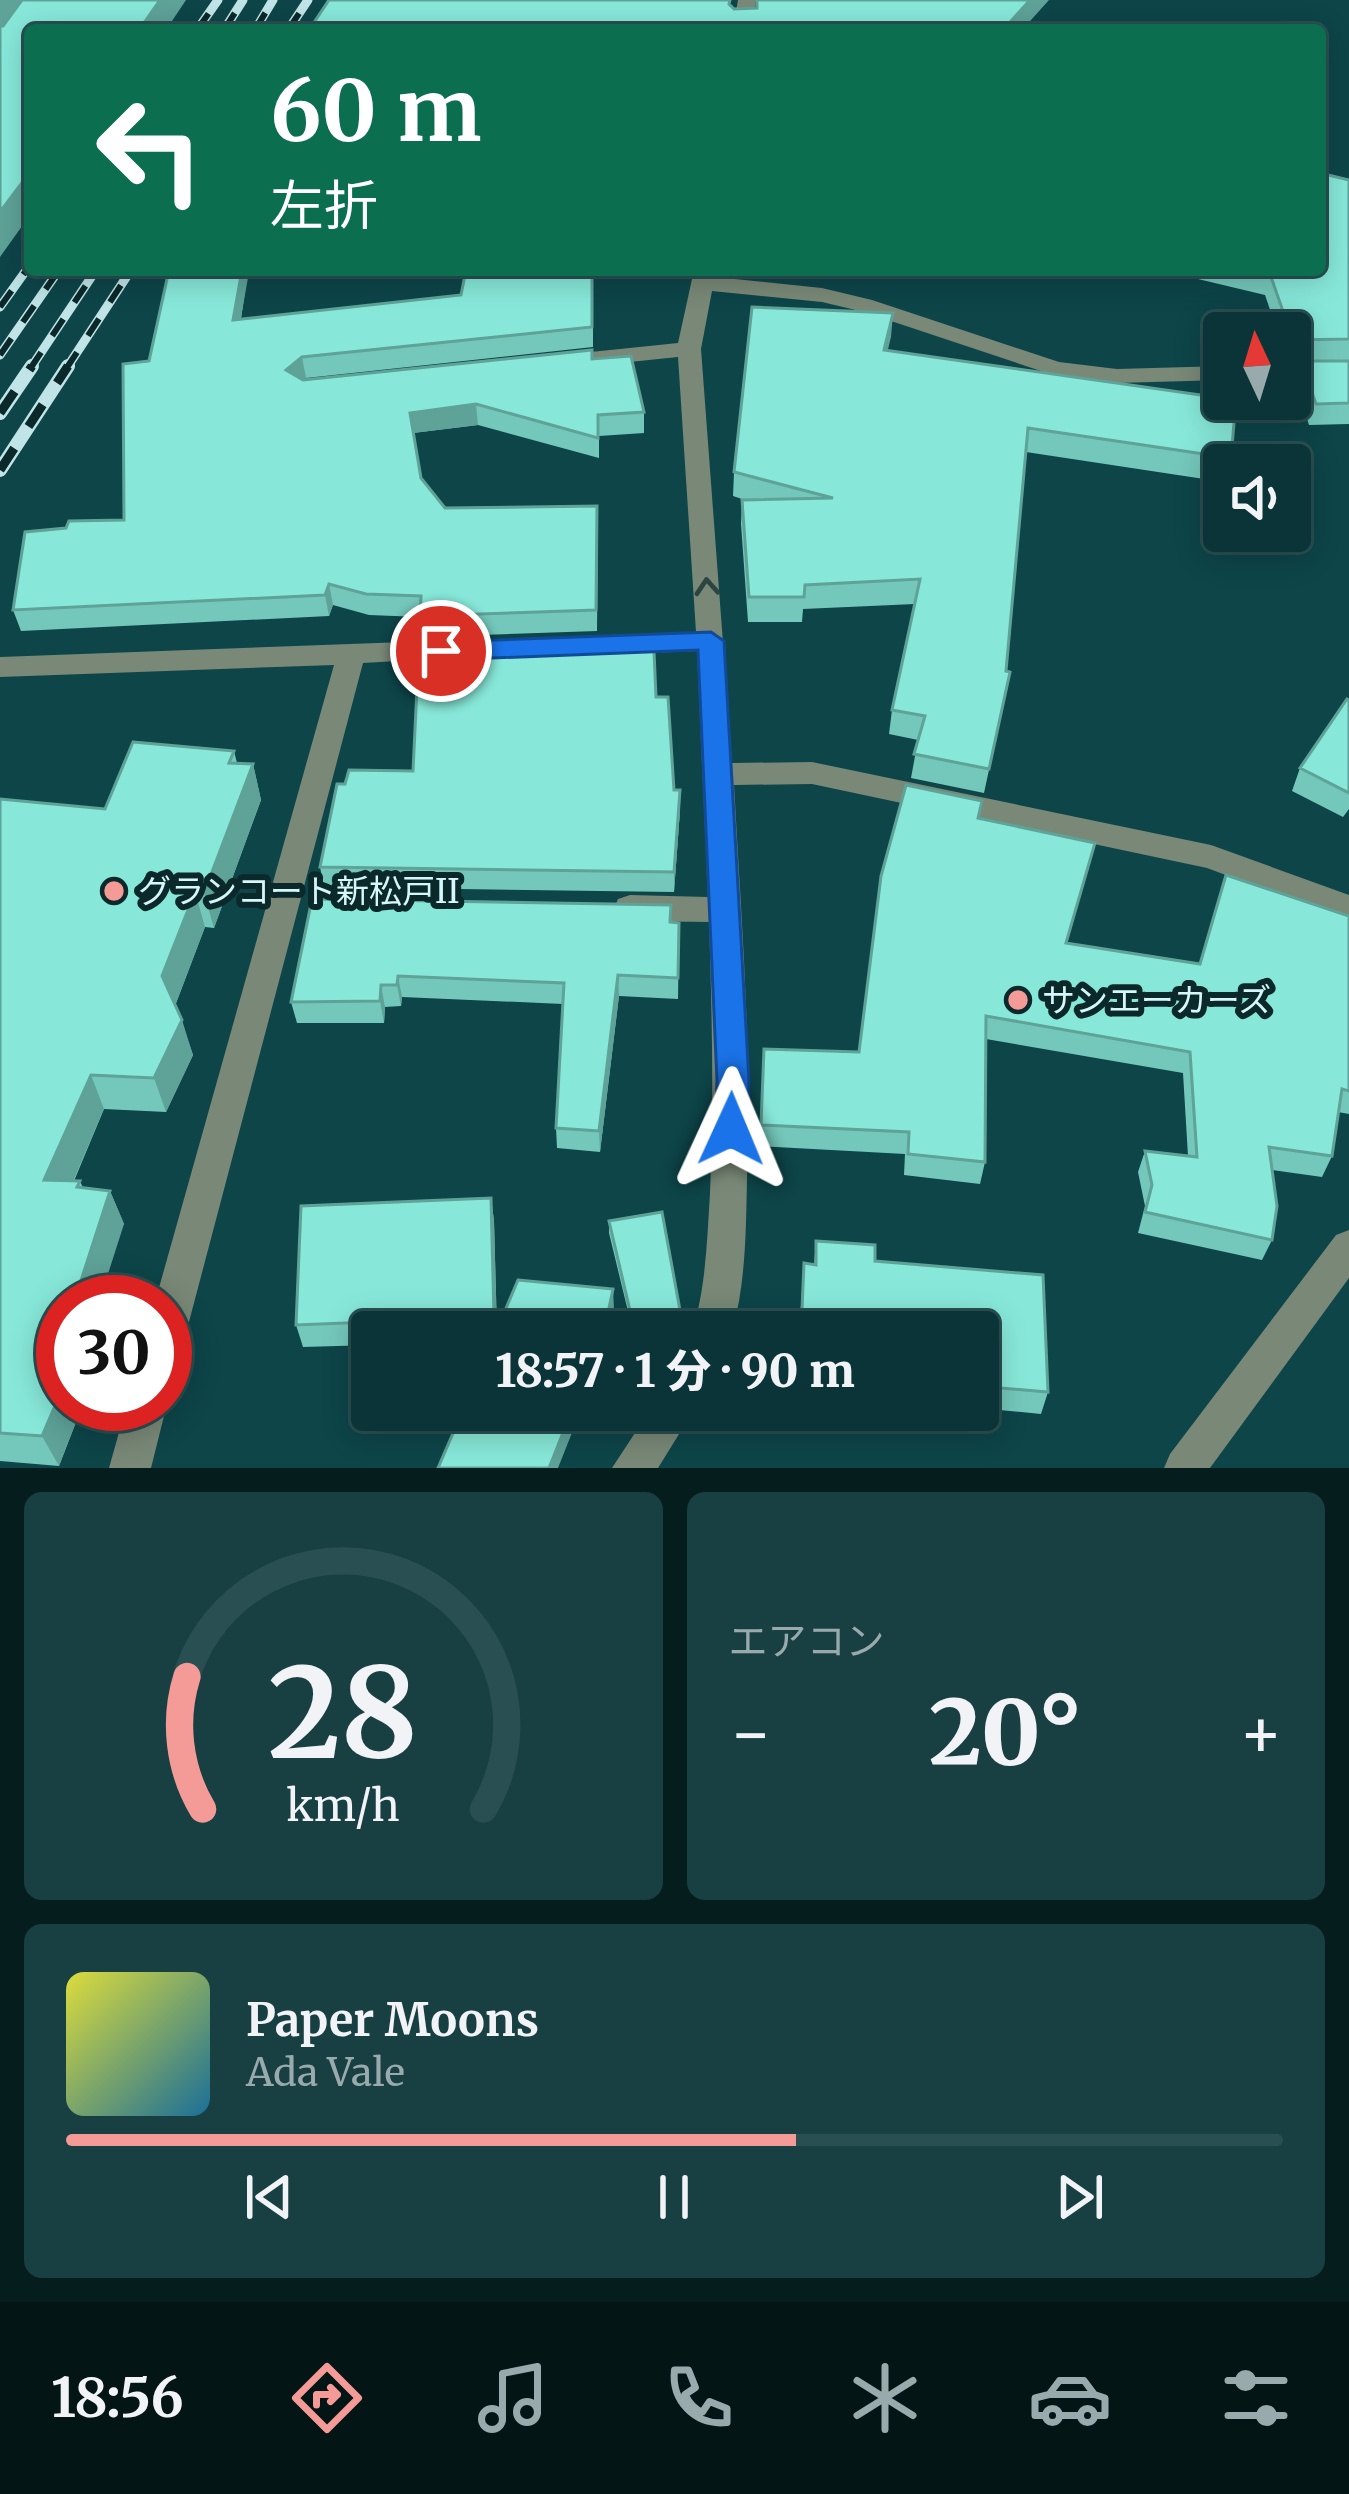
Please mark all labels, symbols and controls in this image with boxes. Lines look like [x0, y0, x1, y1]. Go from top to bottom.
text: 60 m [270, 58, 481, 164]
icon: left [72, 72, 228, 228]
text: 左折 [270, 172, 378, 240]
north arrow [1203, 312, 1311, 420]
map controls [1203, 312, 1311, 552]
button: sound [1203, 444, 1311, 552]
one-way arrow [695, 577, 721, 596]
pin [390, 600, 492, 702]
icon: arrive [408, 618, 474, 684]
place label: グランコート新松戸II [138, 871, 460, 912]
marker: グランコート新松戸II [101, 878, 127, 904]
place label: サンエーカーズ [1042, 980, 1271, 1021]
marker: サンエーカーズ [1005, 987, 1031, 1013]
position arrow [668, 1066, 794, 1192]
speed limit sign: 30 [36, 1275, 192, 1431]
text: 18:57 · 1 分 · 90 m [495, 1343, 855, 1399]
text: エアコン [729, 1617, 885, 1666]
text: 28 [268, 1635, 418, 1792]
text: 20° [929, 1676, 1083, 1790]
text: − [729, 1692, 773, 1775]
text: + [1239, 1692, 1283, 1775]
text: km/h [286, 1779, 400, 1833]
text: Paper Moons [246, 1992, 539, 2048]
text: Ada Vale [246, 2048, 405, 2097]
icon: previous [236, 2164, 302, 2230]
icon: pause [641, 2164, 707, 2230]
icon: next [1047, 2164, 1113, 2230]
icon: directions [285, 2356, 369, 2440]
icon: music [471, 2356, 555, 2440]
icon: phone [657, 2356, 741, 2440]
icon: climate [843, 2356, 927, 2440]
icon: car [1028, 2356, 1112, 2440]
icon: filters [1214, 2356, 1298, 2440]
text: 18:56 [51, 2364, 184, 2432]

